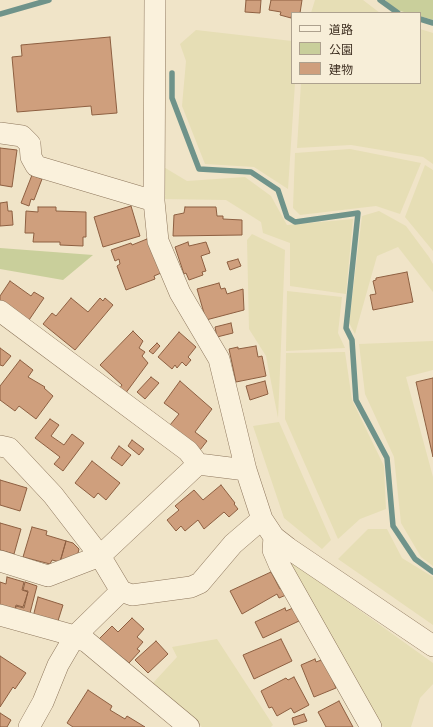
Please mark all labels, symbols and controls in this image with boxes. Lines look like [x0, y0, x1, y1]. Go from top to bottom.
legend [291, 12, 421, 84]
text: 道路 [329, 22, 353, 37]
text: 公園 [329, 42, 353, 57]
text: 建物 [329, 62, 353, 77]

